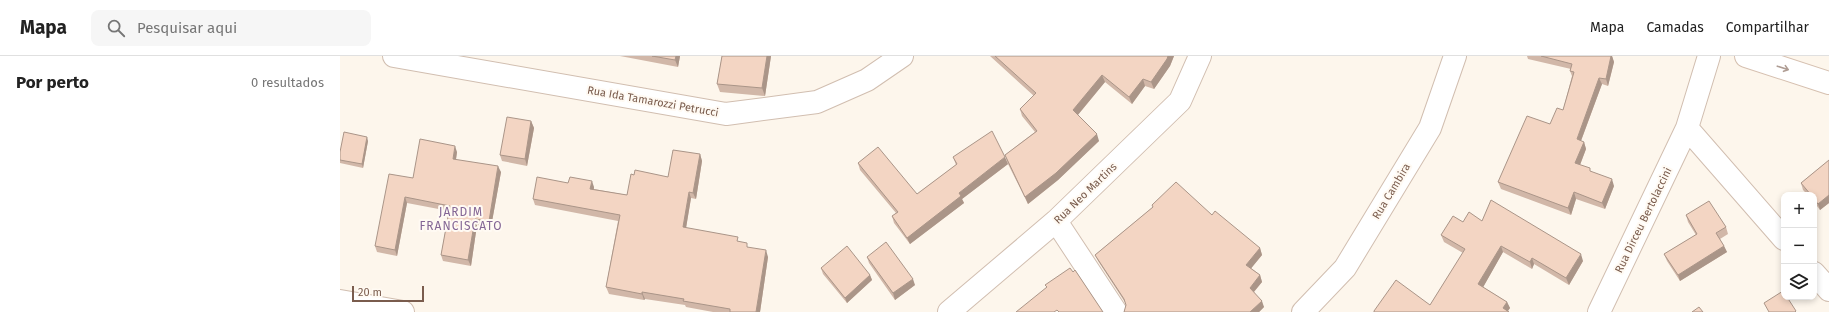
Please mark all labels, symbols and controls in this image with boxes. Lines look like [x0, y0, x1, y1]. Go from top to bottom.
search box [91, 10, 371, 46]
text: Mapa [20, 16, 67, 39]
icon: search [105, 17, 127, 39]
text: Pesquisar aqui [137, 19, 237, 37]
text: Mapa [1590, 19, 1624, 36]
text: Camadas [1646, 19, 1704, 36]
text: Compartilhar [1726, 19, 1809, 36]
one-way arrow [1776, 65, 1789, 72]
text: Por perto [16, 72, 89, 93]
text: 0 resultados [251, 75, 324, 90]
street label: Rua Ida Tamarozzi Petrucci [586, 84, 720, 119]
street label: Rua Neo Martins [1051, 160, 1119, 227]
street label: Rua Cambira [1370, 161, 1413, 222]
street label: Rua Dirceu Bertolaccini [1612, 165, 1675, 275]
map controls [1781, 192, 1817, 300]
button: + [1781, 192, 1817, 228]
district label: JARDIM FRANCISCATO [419, 205, 503, 233]
button: − [1781, 228, 1817, 264]
button: layers [1781, 264, 1817, 300]
scale bar [352, 284, 424, 303]
text: 20 m [358, 286, 382, 299]

